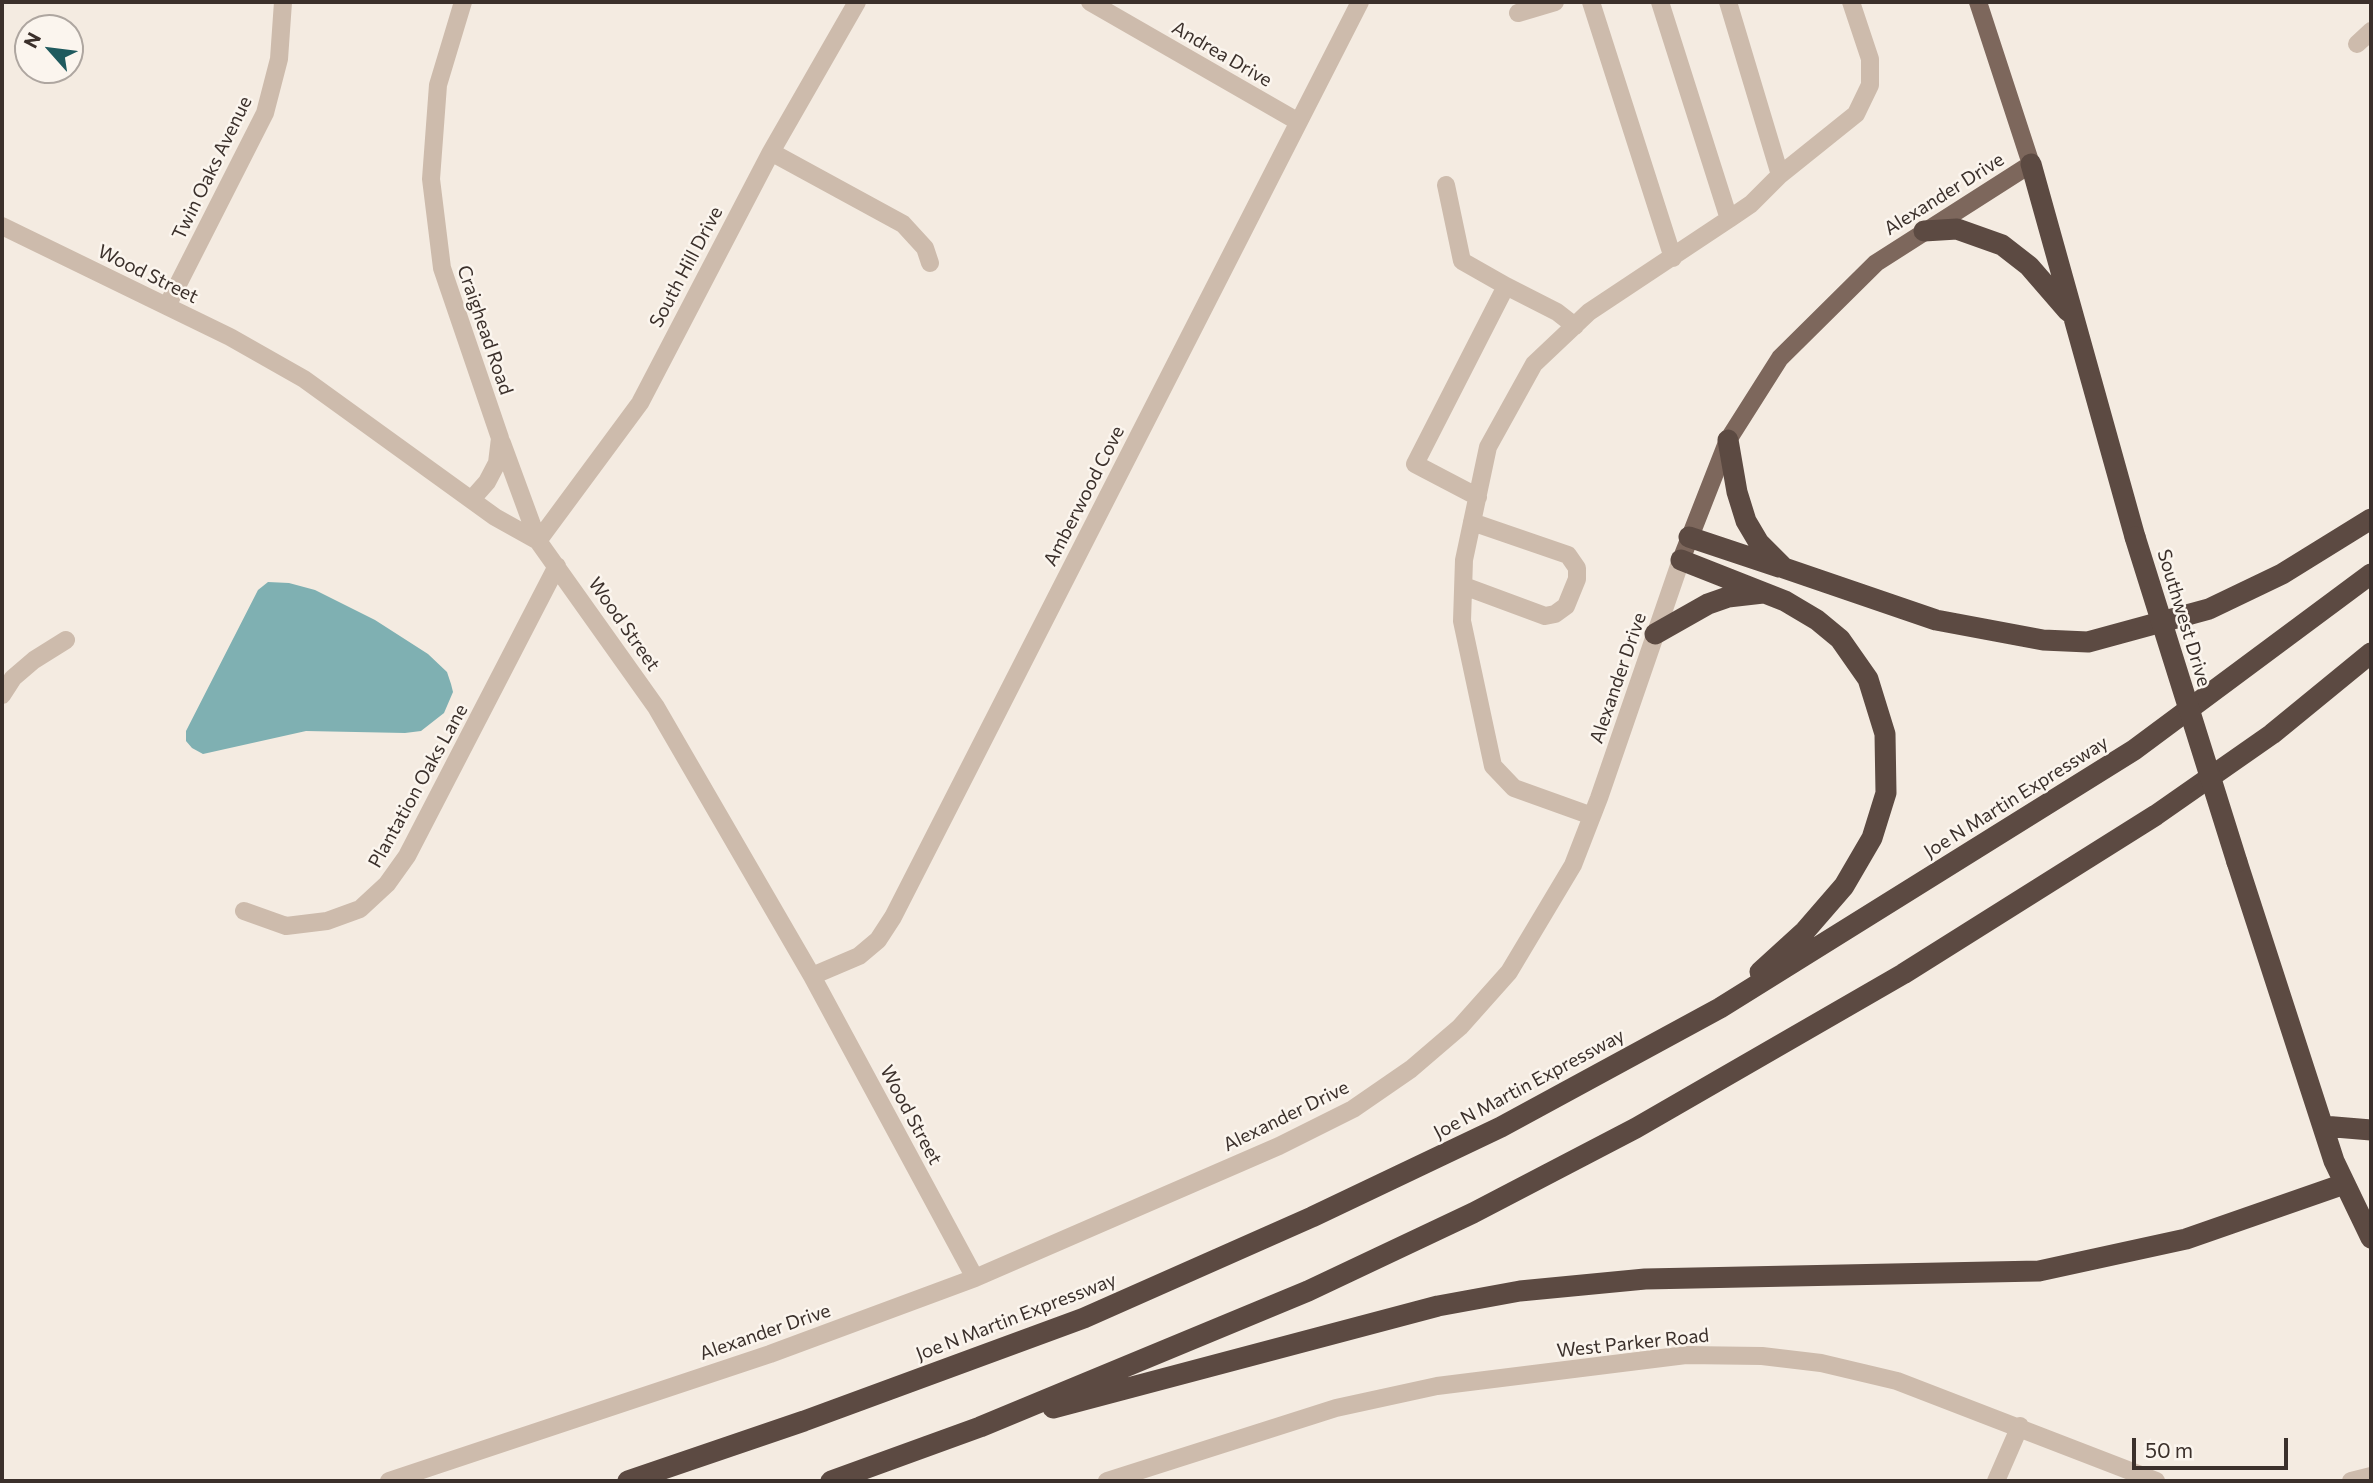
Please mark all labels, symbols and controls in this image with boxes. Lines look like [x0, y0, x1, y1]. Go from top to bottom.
north arrow [14, 14, 84, 84]
street label: Andrea Drive [1168, 16, 1276, 92]
text: N [18, 28, 45, 52]
street label: Twin Oaks Avenue [167, 92, 257, 244]
street label: Alexander Drive [1880, 148, 2008, 240]
street label: South Hill Drive [645, 203, 727, 331]
street label: Wood Street [94, 240, 202, 308]
street label: Craighead Road [452, 262, 518, 398]
street label: Amberwood Cove [1039, 422, 1129, 570]
street label: Southwest Drive [2152, 547, 2216, 689]
street label: Wood Street [583, 573, 665, 675]
street label: Alexander Drive [1585, 610, 1651, 746]
street label: Plantation Oaks Lane [364, 700, 472, 872]
street label: Joe N Martin Expressway [1920, 731, 2112, 863]
street label: Joe N Martin Expressway [1430, 1024, 1628, 1144]
street label: Wood Street [875, 1061, 947, 1169]
street label: Alexander Drive [1219, 1076, 1353, 1156]
street label: Joe N Martin Expressway [913, 1268, 1119, 1366]
street label: Alexander Drive [697, 1299, 833, 1365]
street label: West Parker Road [1556, 1324, 1710, 1362]
scale bar [2135, 1424, 2291, 1468]
text: 50 m [2145, 1437, 2193, 1462]

